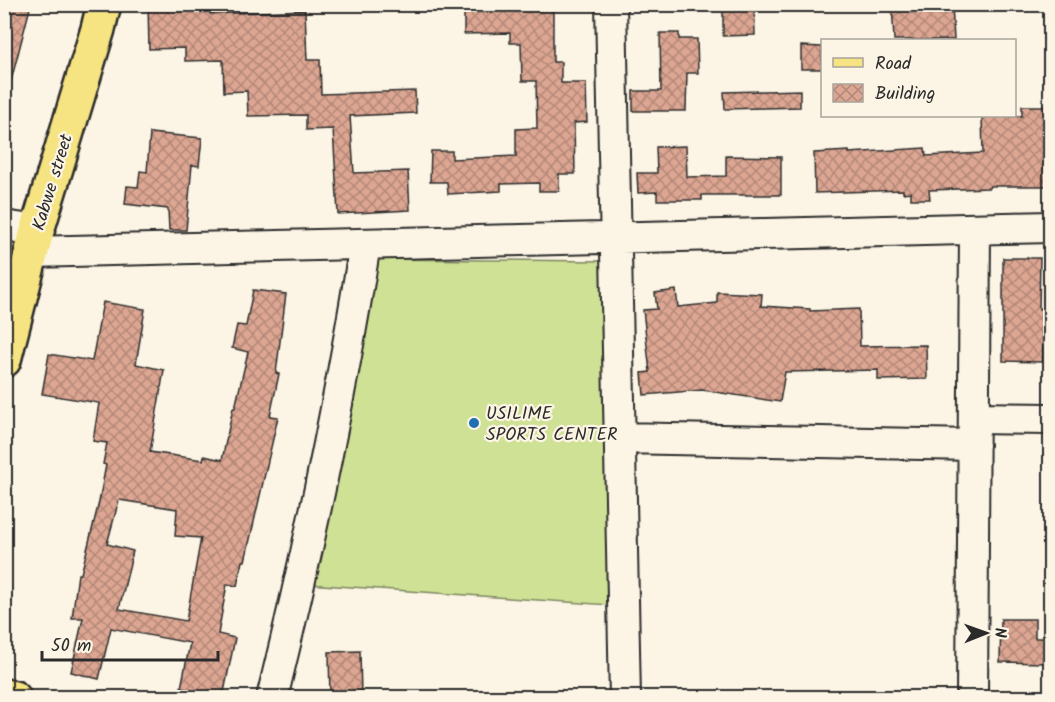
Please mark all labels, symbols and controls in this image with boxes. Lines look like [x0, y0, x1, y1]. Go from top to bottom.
legend [821, 39, 1016, 117]
text: Road [875, 50, 912, 79]
text: Building [875, 80, 935, 109]
street label: Kabwe street [25, 130, 82, 234]
place label: USILIME SPORTS CENTER [486, 400, 617, 450]
marker: USILIME SPORTS CENTER [467, 416, 481, 430]
north arrow [956, 603, 1016, 663]
scale bar [42, 624, 218, 662]
text: N [987, 627, 1012, 638]
text: 50 m [51, 632, 91, 661]

